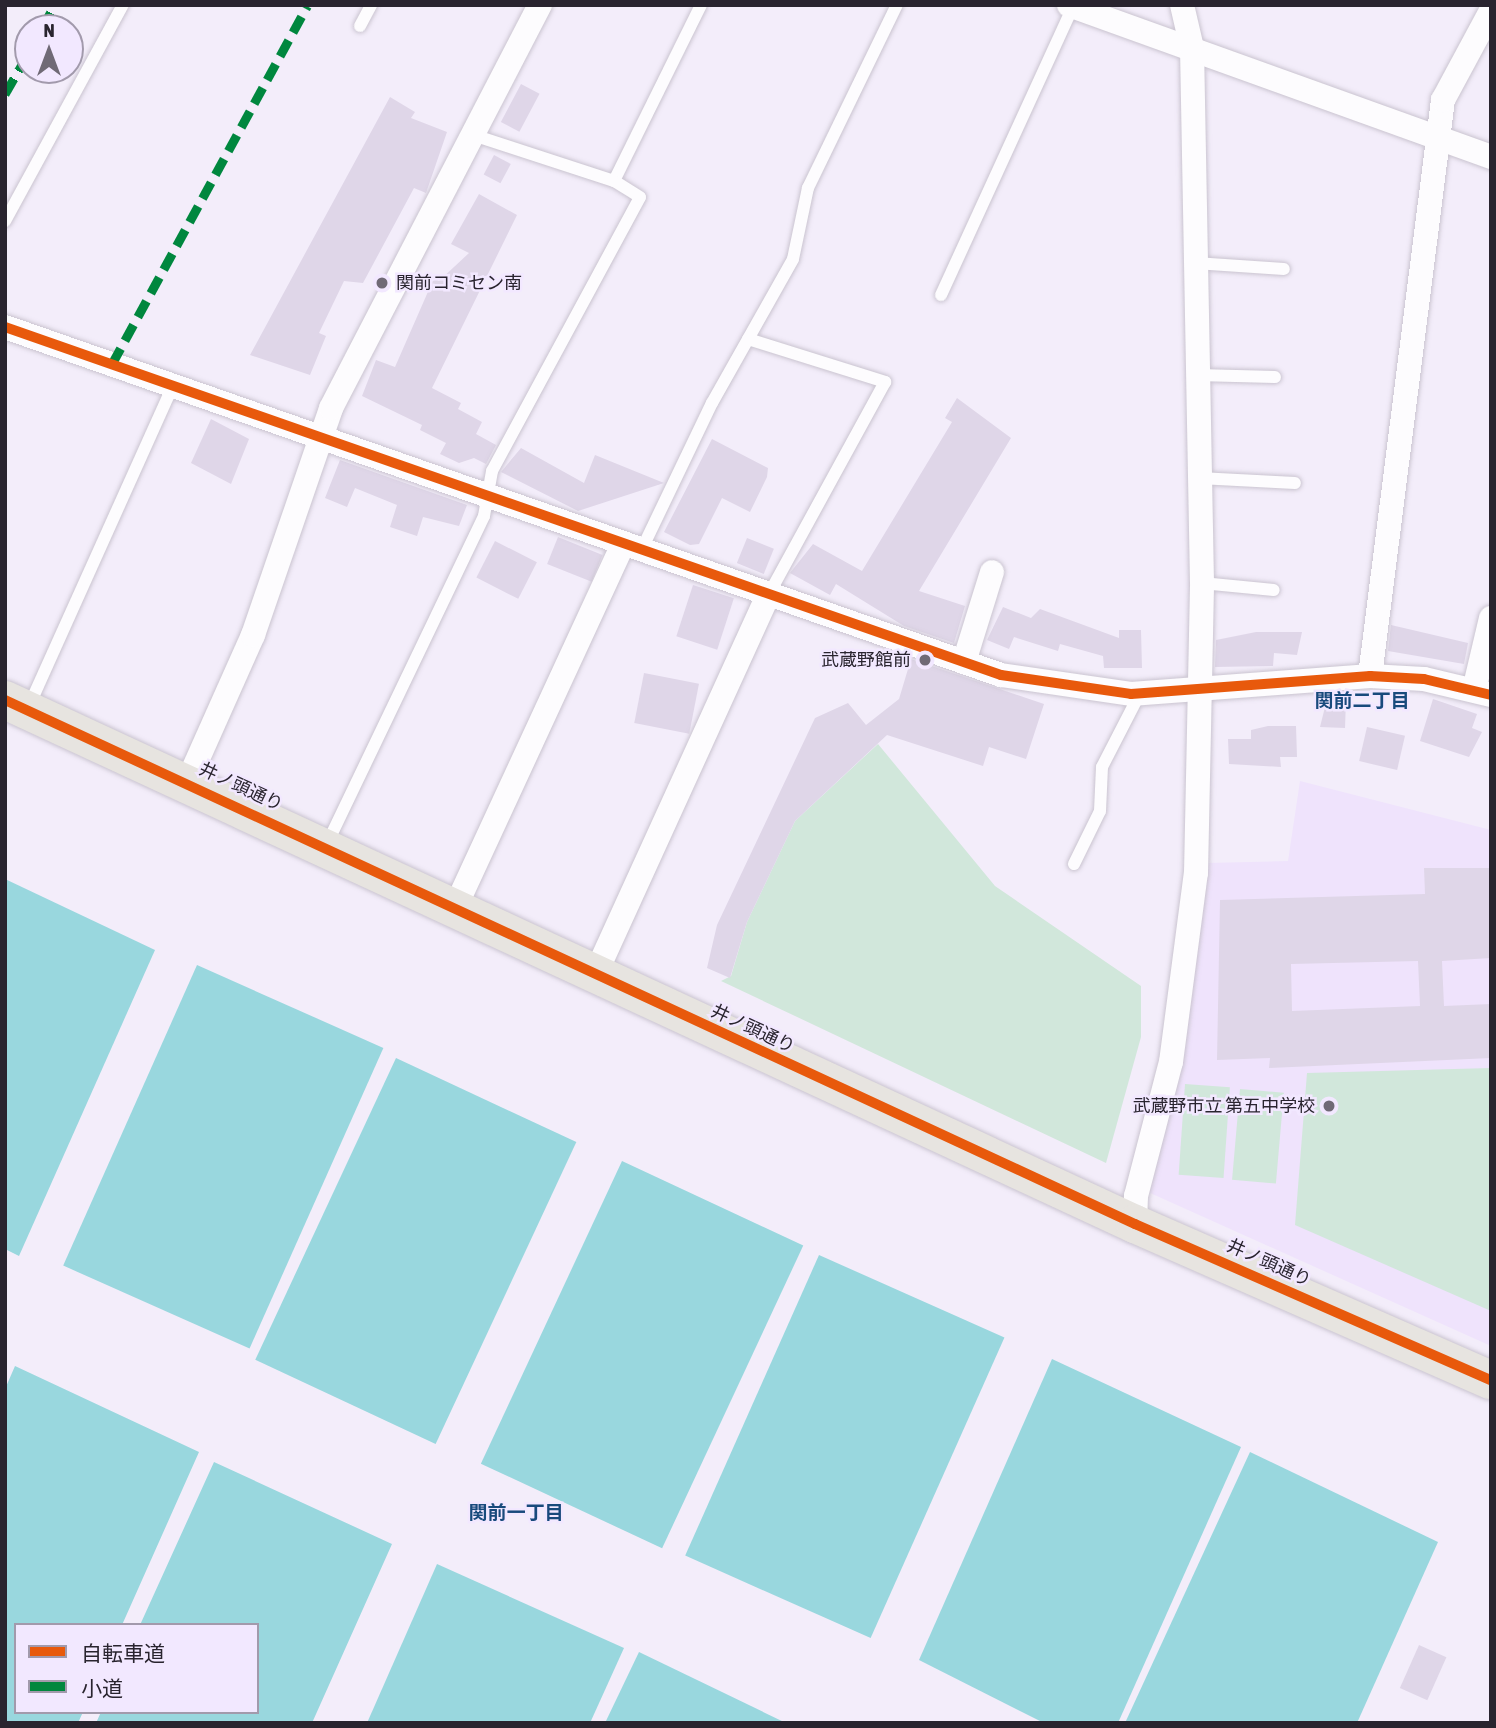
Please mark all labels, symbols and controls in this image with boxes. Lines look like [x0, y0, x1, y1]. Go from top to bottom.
north arrow [14, 14, 84, 84]
text: N [43, 19, 55, 41]
place label: 関前コミセン南 [396, 272, 522, 294]
marker: 関前コミセン南 [374, 275, 390, 291]
place label: 武蔵野館前 [821, 649, 911, 671]
marker: 武蔵野館前 [917, 652, 933, 668]
district label: 関前二丁目 [1315, 690, 1409, 712]
street label: 井ノ頭通り [196, 758, 286, 816]
street label: 井ノ頭通り [708, 1000, 798, 1058]
place label: 武蔵野市立 第五中学校 [1133, 1095, 1315, 1117]
marker: 武蔵野市立 第五中学校 [1321, 1098, 1337, 1114]
street label: 井ノ頭通り [1223, 1235, 1315, 1291]
district label: 関前一丁目 [469, 1502, 563, 1524]
legend [14, 1623, 259, 1714]
text: 自転車道 [81, 1641, 165, 1665]
text: 小道 [81, 1676, 123, 1700]

